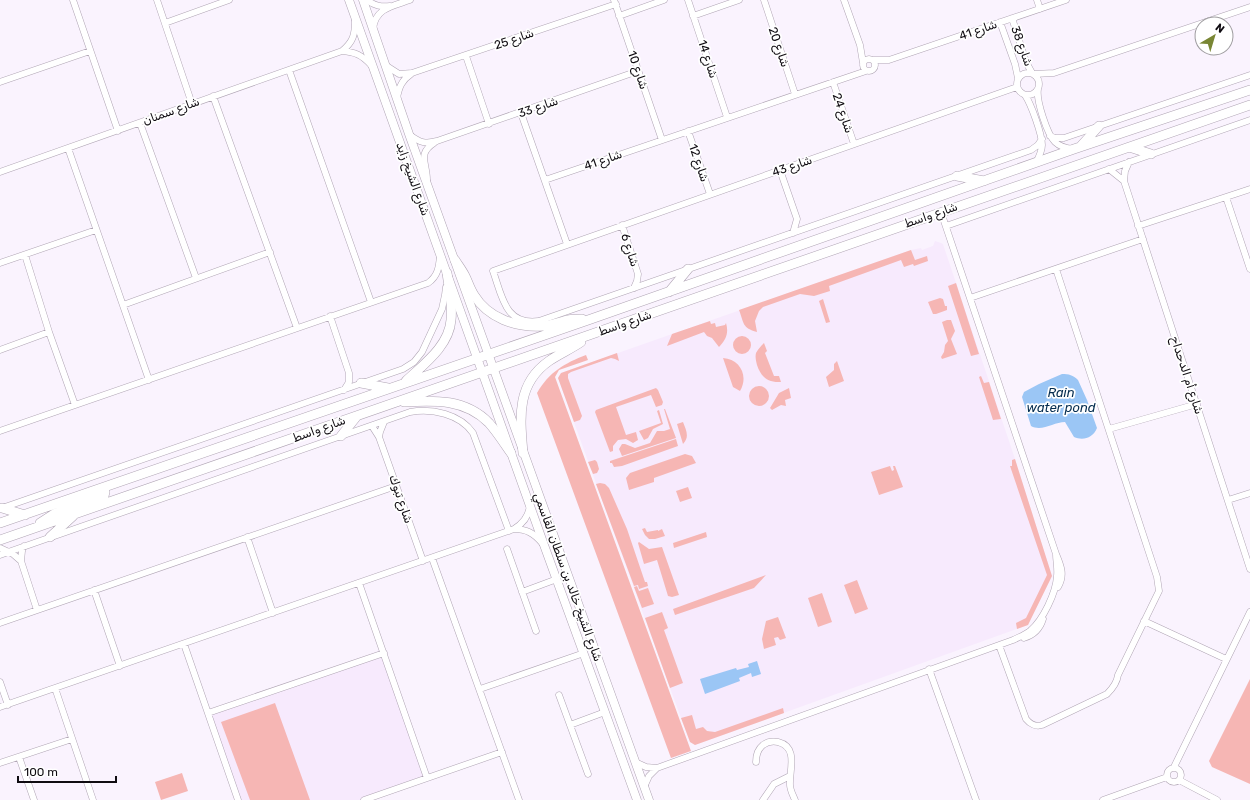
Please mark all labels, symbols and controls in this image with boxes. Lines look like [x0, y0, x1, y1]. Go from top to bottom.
north arrow [1194, 16, 1234, 56]
street label: شارع 41 [957, 17, 1000, 45]
text: N [1213, 21, 1227, 36]
street label: شارع 38 [1006, 24, 1036, 69]
street label: شارع 20 [764, 25, 792, 70]
street label: شارع 25 [492, 26, 536, 54]
street label: شارع 14 [693, 38, 721, 81]
street label: شارع 10 [623, 49, 651, 92]
street label: شارع 24 [828, 91, 856, 136]
street label: شارع سمنان [141, 94, 202, 130]
street label: شارع 33 [516, 94, 561, 122]
street label: شارع الشيخ زايد [391, 140, 433, 218]
street label: شارع 12 [684, 142, 712, 184]
street label: شارع 41 [582, 147, 625, 175]
street label: شارع 43 [770, 153, 815, 181]
street label: شارع واسط [903, 199, 960, 233]
street label: شارع 6 [616, 232, 642, 269]
street label: شارع واسط [597, 307, 654, 341]
street label: شارع أم الدحداح [1166, 334, 1206, 416]
water label: Rain water pond [1027, 385, 1096, 415]
street label: شارع واسط [291, 413, 348, 447]
street label: شارع تبوك [384, 473, 416, 526]
street label: شارع الشيخ خالد بن سلطان القاسمي [529, 491, 605, 664]
scale bar [18, 758, 116, 784]
text: 100 m [24, 765, 58, 779]

